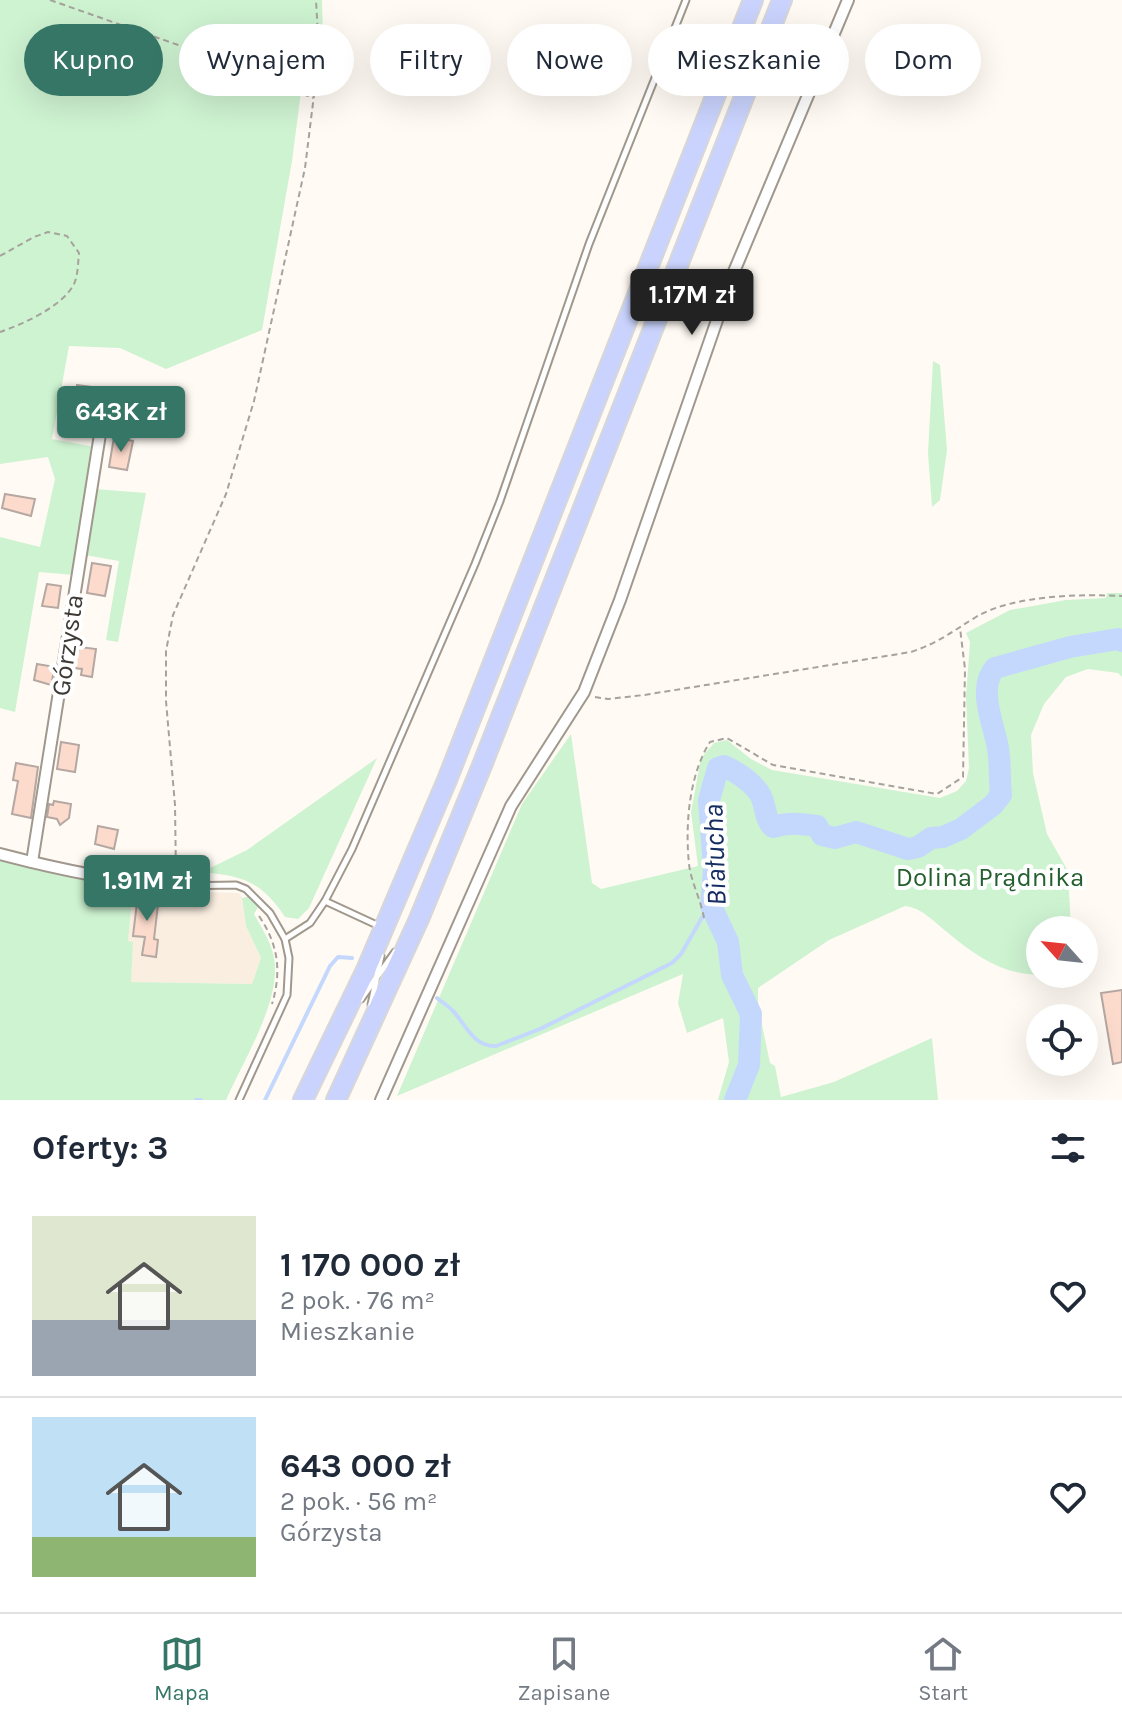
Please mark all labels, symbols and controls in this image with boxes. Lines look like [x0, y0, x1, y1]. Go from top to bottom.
chip: Kupno [24, 24, 163, 96]
chip: Wynajem [179, 24, 354, 96]
chip: Filtry [370, 24, 491, 96]
chip: Nowe [507, 24, 632, 96]
chip: Mieszkanie [648, 24, 849, 96]
chip: Dom [865, 24, 981, 96]
pin: 1.17M zł [609, 269, 775, 337]
text: 1.17M zł [648, 279, 736, 310]
pin: 643K zł [47, 386, 195, 454]
text: 643K zł [75, 396, 167, 427]
street label: Górzysta [45, 592, 90, 698]
water label: Białucha [696, 803, 733, 907]
pin: 1.91M zł [64, 855, 230, 923]
park label: Dolina Prądnika [896, 862, 1084, 893]
text: 1.91M zł [102, 865, 192, 896]
north arrow [1026, 916, 1098, 988]
map controls [1026, 916, 1098, 1076]
button: locate [1026, 1004, 1098, 1076]
icon: filters [1046, 1126, 1090, 1170]
text: Oferty: 3 [32, 1128, 169, 1168]
text: 1 170 000 zł [280, 1245, 460, 1285]
icon: home [96, 1248, 192, 1344]
icon: heart [1046, 1274, 1090, 1318]
text: 2 pok. · 76 m² [280, 1285, 435, 1316]
text: Mieszkanie [280, 1316, 415, 1347]
text: 643 000 zł [280, 1446, 451, 1486]
icon: home [96, 1449, 192, 1545]
icon: heart [1046, 1475, 1090, 1519]
text: 2 pok. · 56 m² [280, 1486, 437, 1517]
text: Górzysta [280, 1517, 383, 1548]
tab: Mapa [154, 1632, 210, 1706]
tab: Zapisane [517, 1632, 610, 1706]
tab: Start [918, 1632, 968, 1706]

